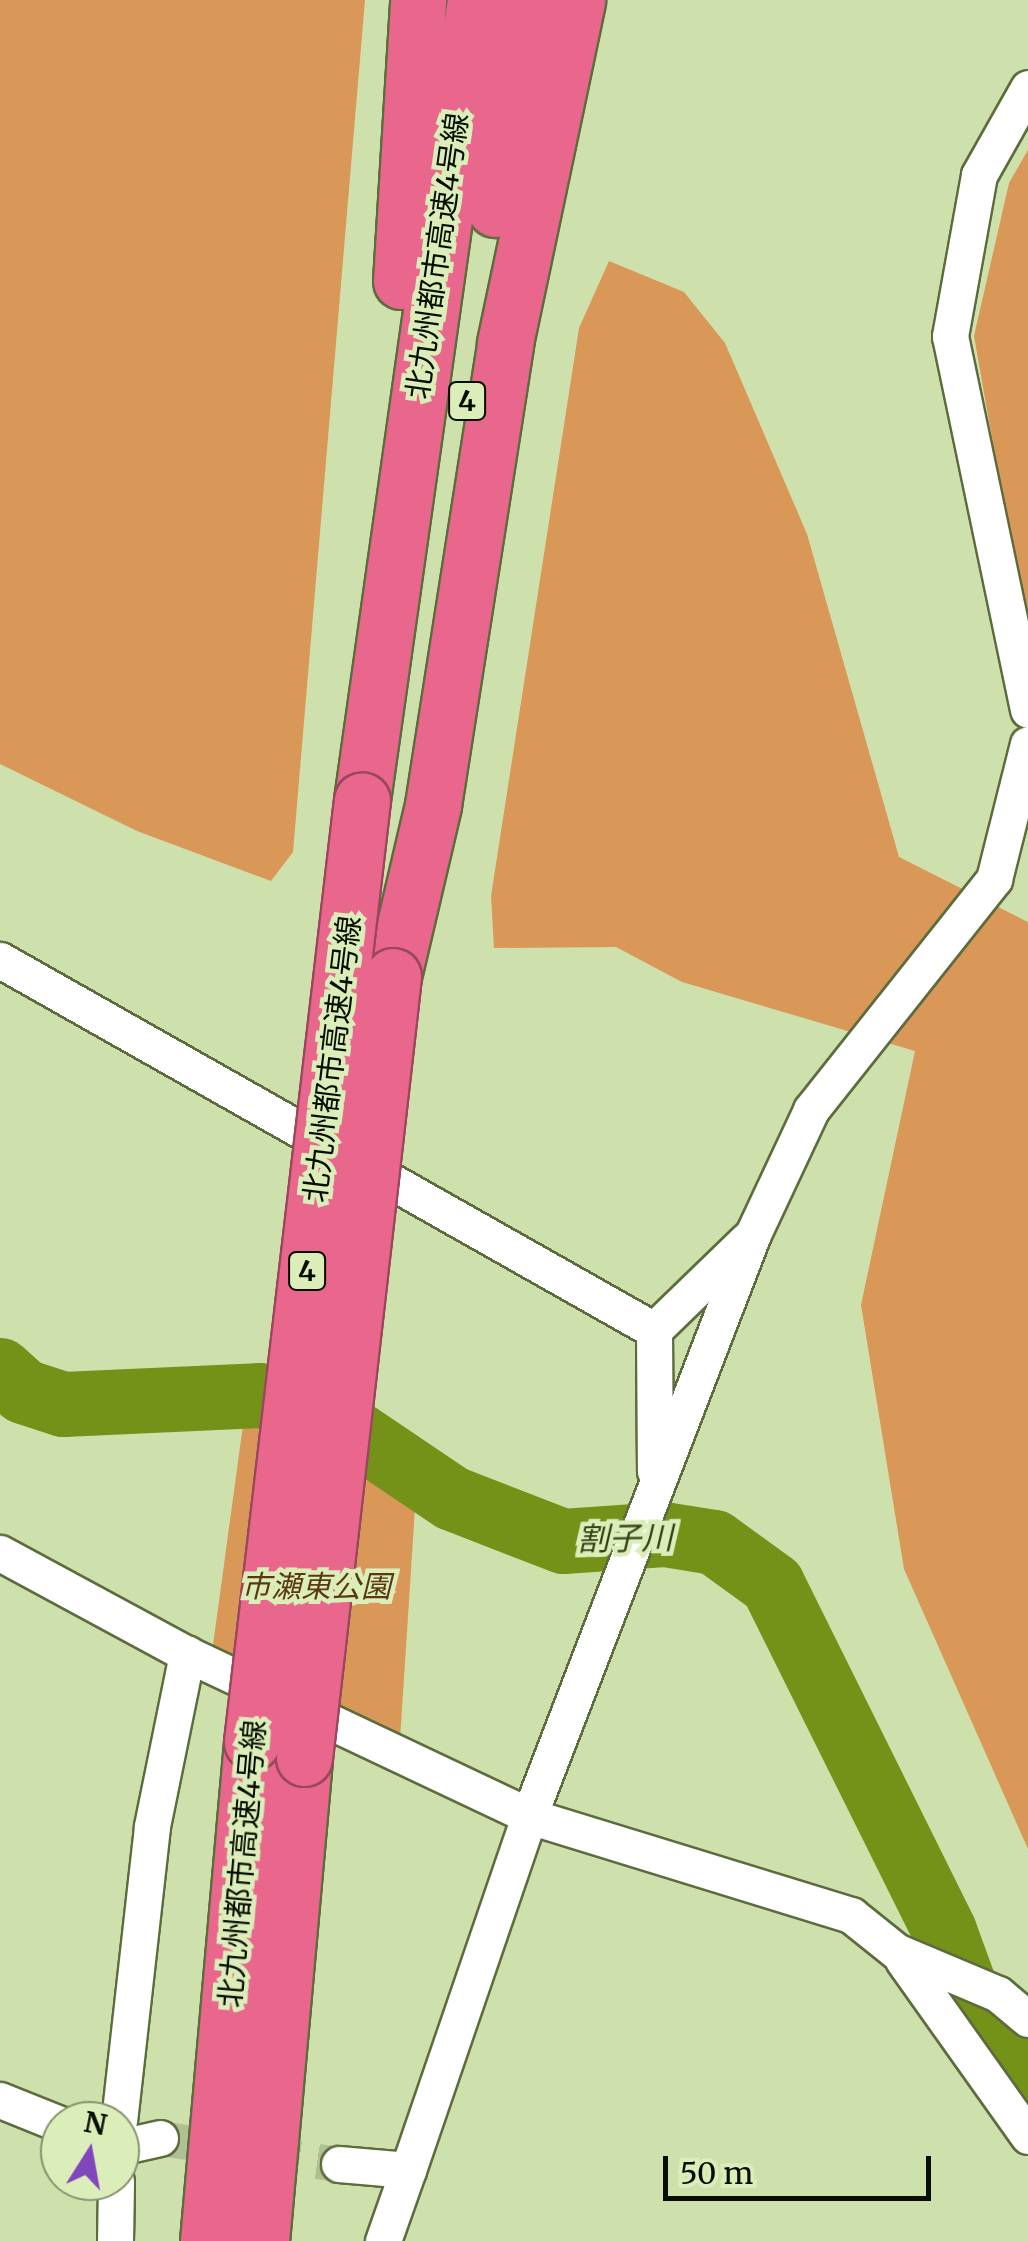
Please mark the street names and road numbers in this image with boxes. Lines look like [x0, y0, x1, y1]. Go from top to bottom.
street label: 北九州都市高速4号線 [399, 111, 475, 401]
road number: 4 [447, 378, 487, 424]
street label: 北九州都市高速4号線 [297, 914, 367, 1204]
road number: 4 [287, 1248, 327, 1294]
street label: 北九州都市高速4号線 [211, 1719, 273, 2009]

